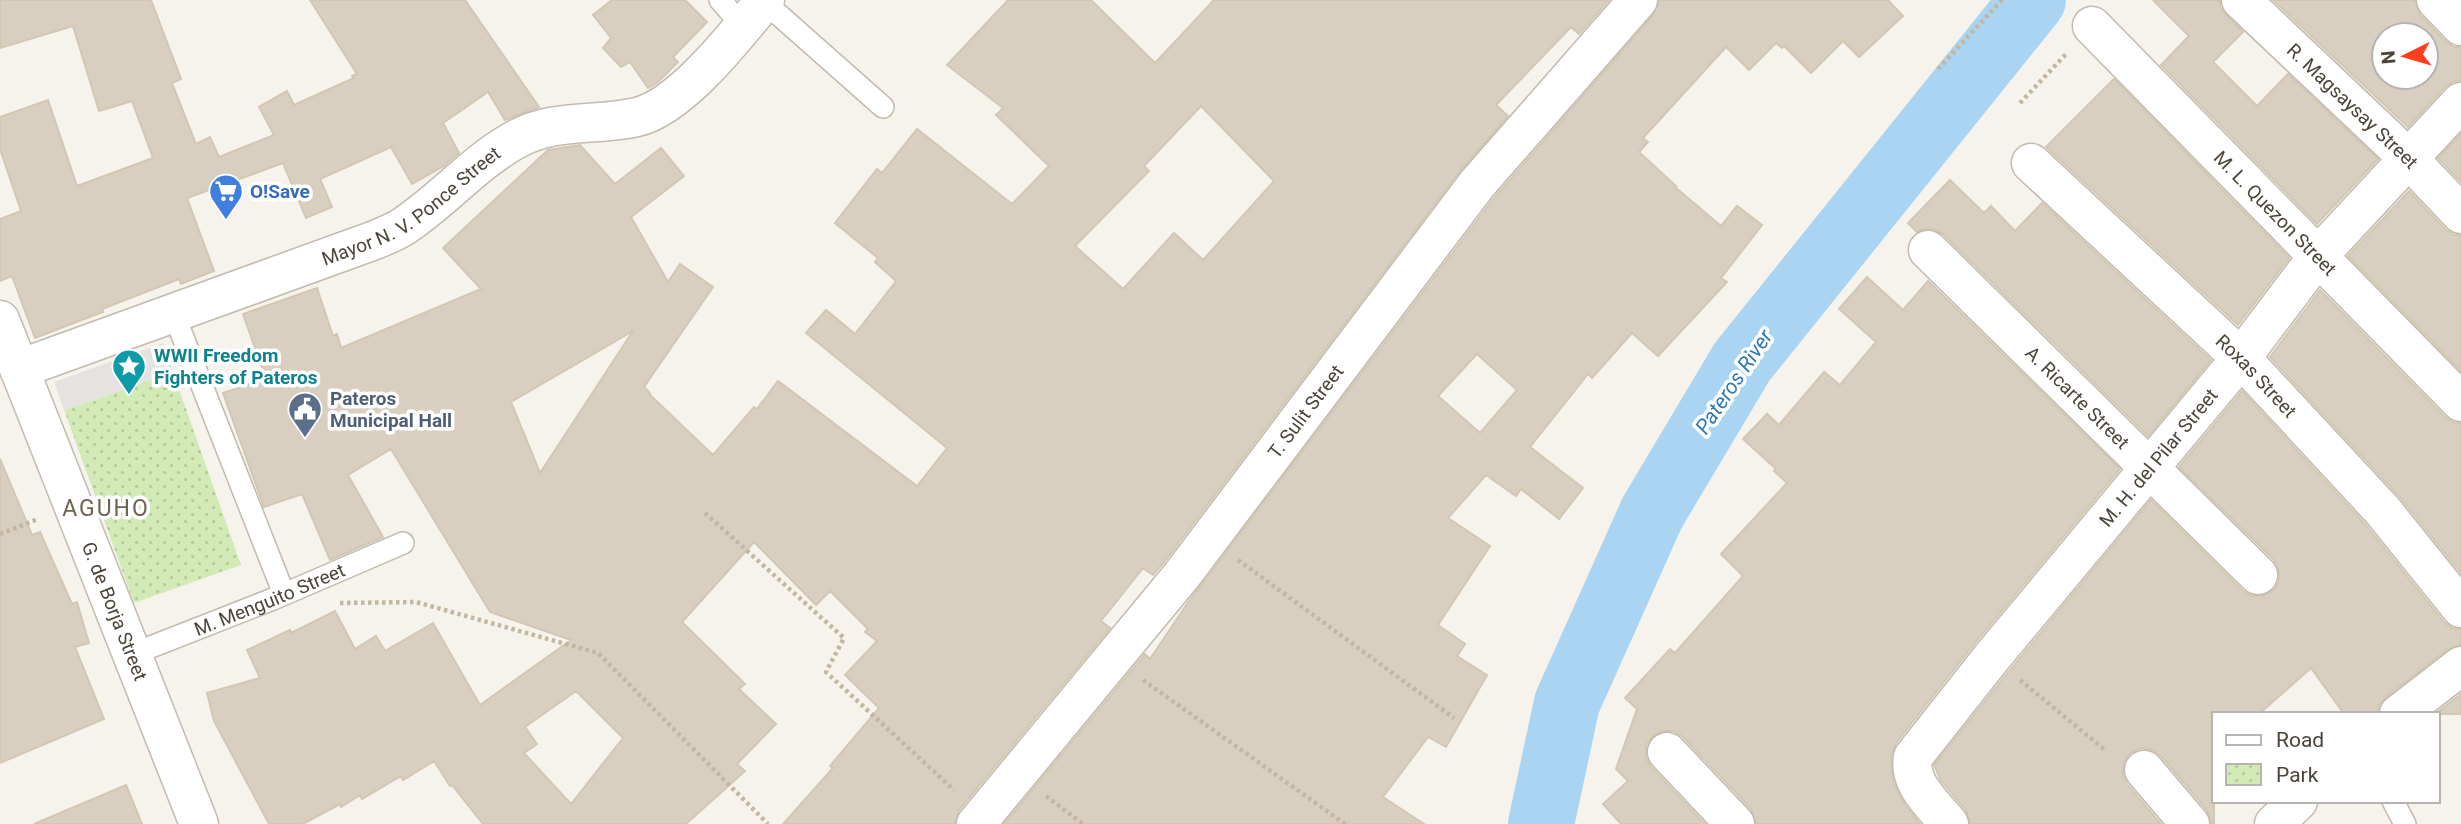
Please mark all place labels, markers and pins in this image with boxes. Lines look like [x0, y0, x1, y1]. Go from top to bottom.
supermarket icon: O!Save [207, 172, 245, 221]
place label: O!Save [250, 180, 310, 203]
place label: WWII Freedom Fighters of Pateros [154, 344, 318, 389]
place icon: WWII Freedom Fighters of Pateros [110, 347, 148, 396]
place label: Pateros Municipal Hall [330, 387, 452, 432]
public building icon: Pateros Municipal Hall [286, 390, 324, 439]

